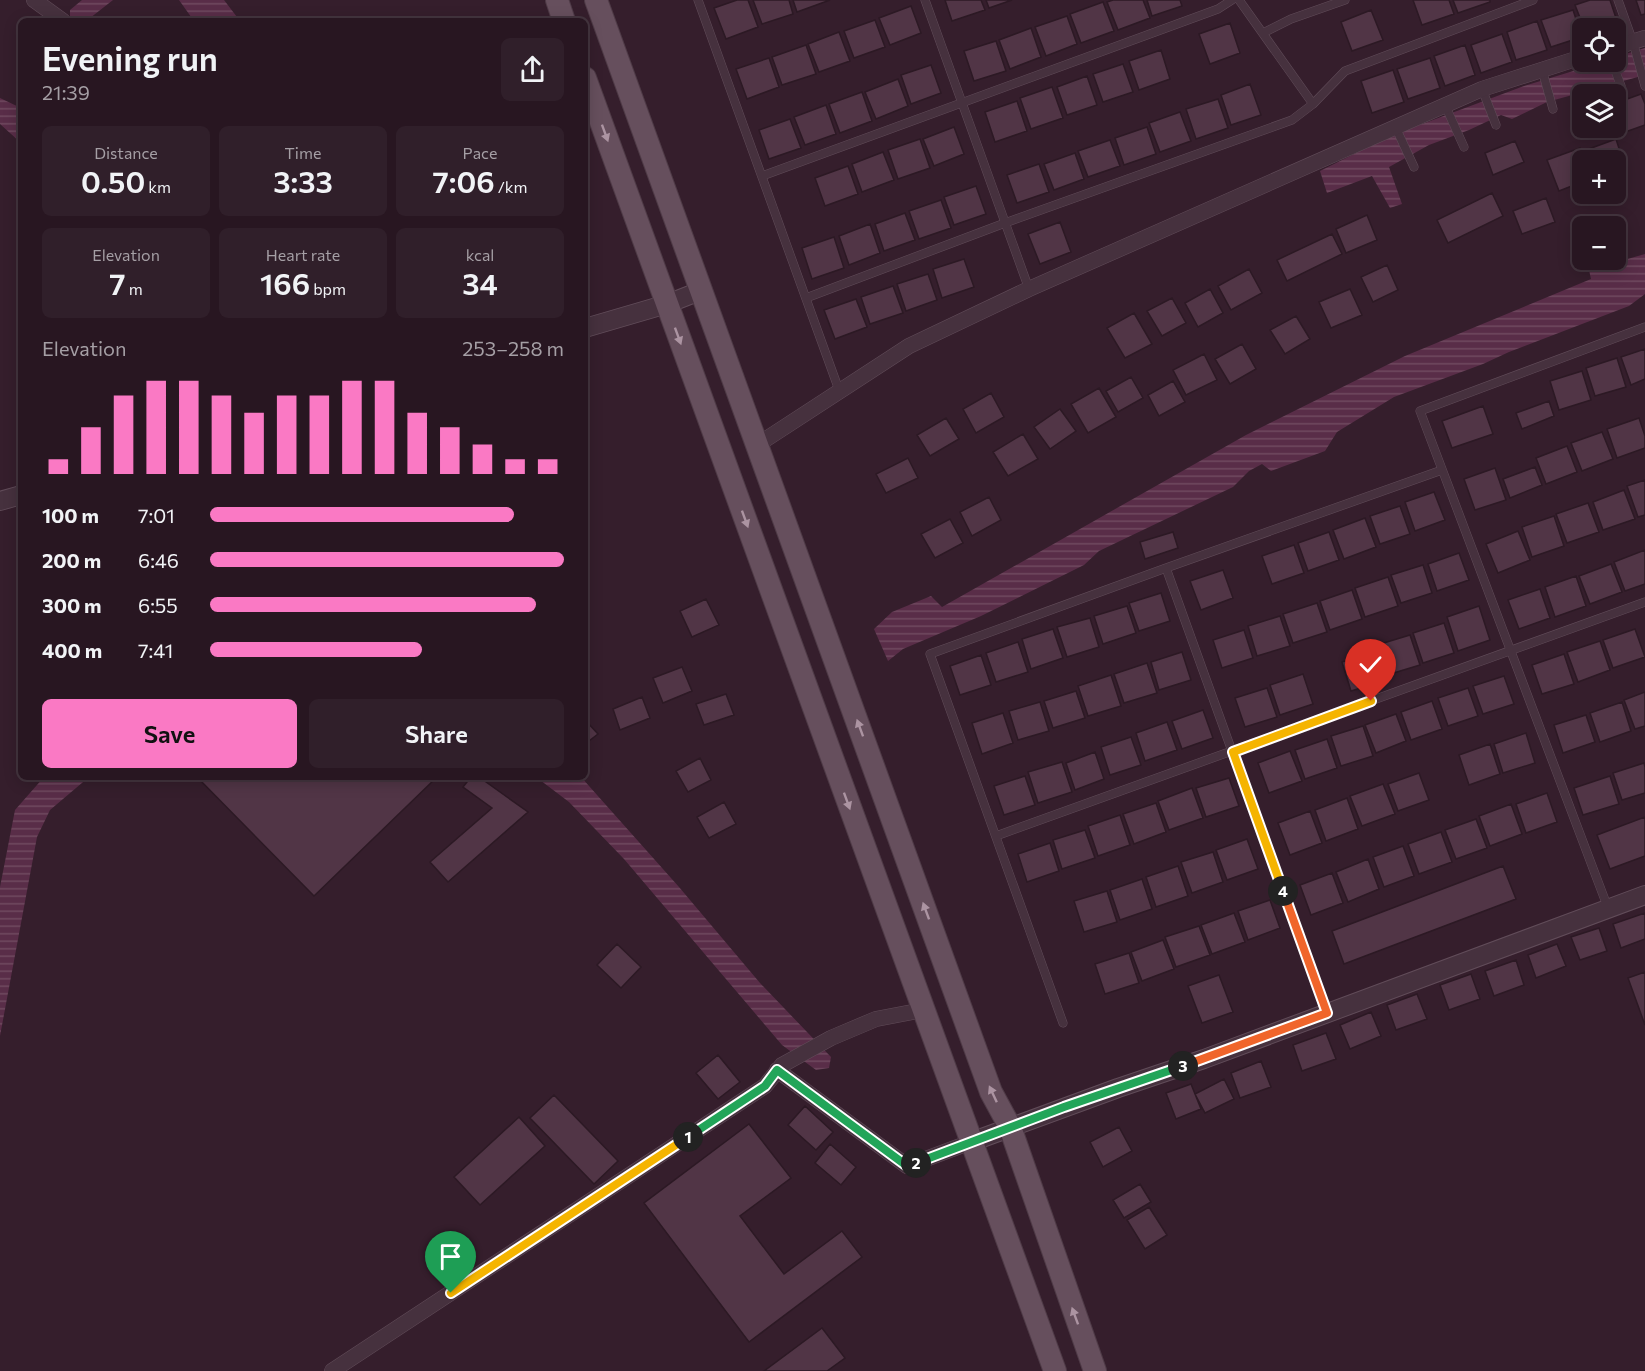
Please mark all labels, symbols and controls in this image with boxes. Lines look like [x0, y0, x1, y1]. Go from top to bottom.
map controls [1572, 18, 1626, 270]
button: locate [1572, 18, 1626, 72]
text: Evening run [42, 37, 218, 78]
button: share [501, 38, 564, 101]
text: 21:39 [42, 80, 90, 104]
button: layers [1572, 84, 1626, 138]
one-way arrow [600, 124, 610, 142]
text: Distance [94, 143, 158, 162]
text: Time [285, 143, 321, 162]
text: Pace [463, 143, 497, 162]
button: + [1572, 150, 1626, 204]
text: 0.50 [81, 162, 145, 199]
text: 3:33 [273, 162, 333, 199]
text: 7:06 [433, 162, 495, 199]
text: km [145, 177, 171, 196]
text: /km [495, 177, 527, 196]
button: − [1572, 216, 1626, 270]
text: Elevation [92, 245, 160, 264]
text: Heart rate [266, 245, 340, 264]
text: kcal [466, 245, 494, 264]
text: 7 [109, 264, 126, 301]
text: 166 [260, 264, 310, 301]
text: 34 [462, 264, 498, 301]
text: m [126, 279, 143, 298]
text: bpm [310, 279, 346, 298]
one-way arrow [674, 327, 684, 345]
text: Elevation [42, 336, 127, 360]
text: 253–258 m [462, 336, 564, 360]
text: 100 m [42, 503, 99, 527]
text: 7:01 [138, 503, 175, 527]
one-way arrow [740, 511, 750, 529]
text: 200 m [42, 548, 101, 572]
text: 6:46 [138, 548, 179, 572]
text: 300 m [42, 593, 102, 617]
text: 6:55 [138, 593, 178, 617]
text: 400 m [42, 638, 102, 662]
text: 7:41 [138, 638, 173, 662]
pin [1345, 639, 1396, 701]
icon: check [1354, 648, 1387, 681]
button: Save [42, 699, 297, 768]
button: Share [309, 699, 564, 768]
one-way arrow [854, 718, 864, 736]
one-way arrow [842, 793, 852, 811]
pin: 4 [1268, 876, 1298, 906]
text: 4 [1278, 881, 1288, 900]
one-way arrow [920, 902, 930, 920]
pin: 3 [1168, 1051, 1198, 1081]
text: 3 [1178, 1056, 1188, 1075]
one-way arrow [988, 1085, 998, 1103]
pin: 1 [673, 1122, 703, 1152]
text: 1 [684, 1127, 692, 1146]
pin: 2 [901, 1148, 931, 1178]
text: 2 [911, 1153, 921, 1172]
pin [425, 1231, 476, 1293]
icon: arrive [434, 1240, 467, 1273]
one-way arrow [1070, 1307, 1080, 1325]

